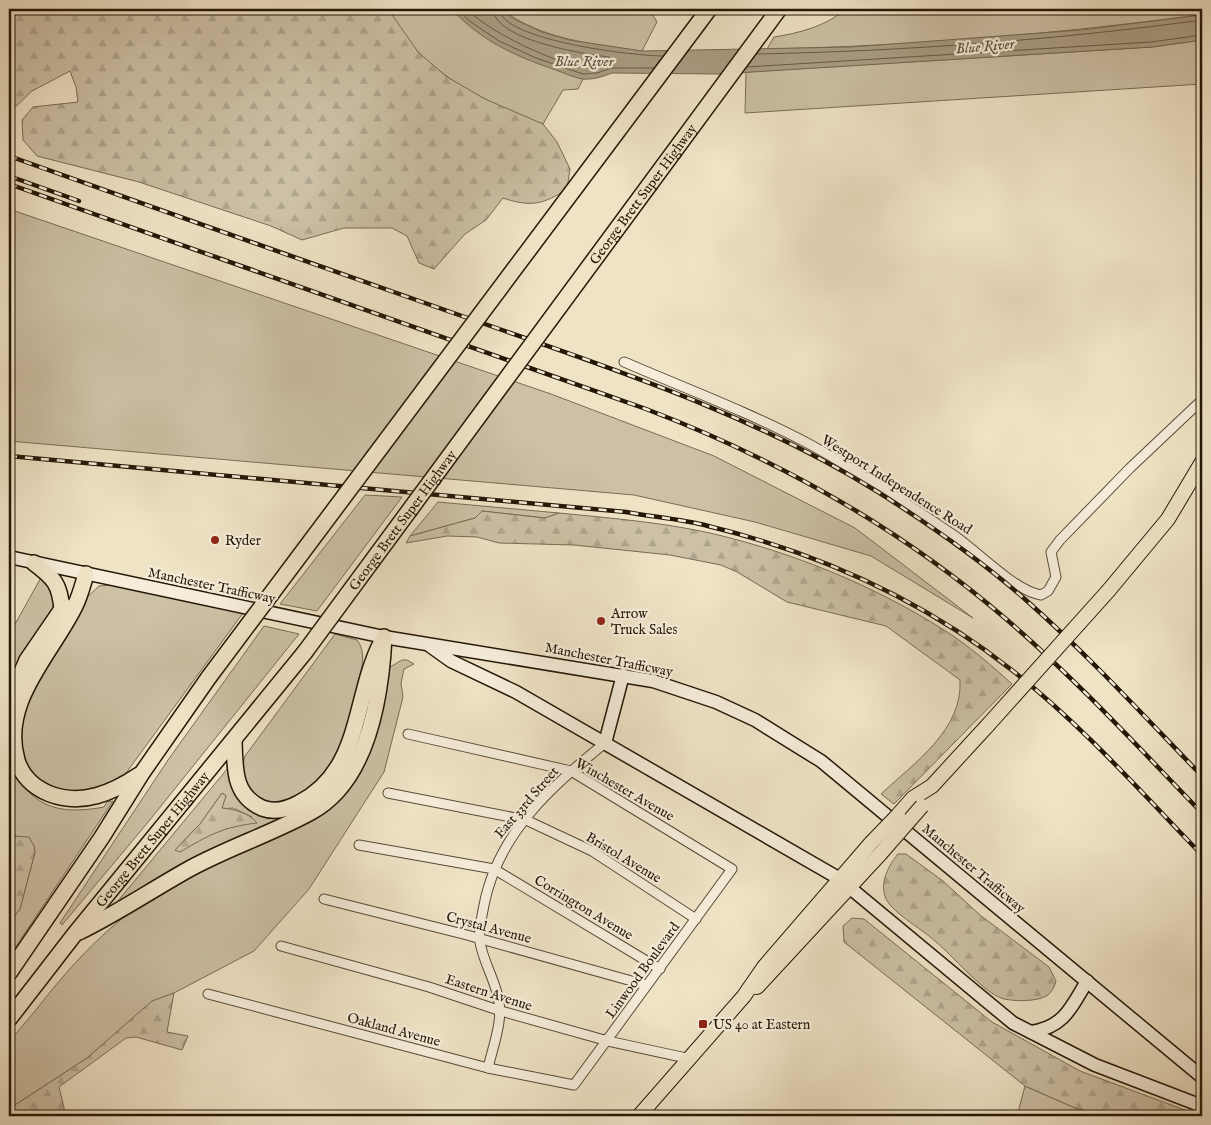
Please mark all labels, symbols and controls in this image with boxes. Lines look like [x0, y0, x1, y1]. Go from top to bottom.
water label: Blue River [955, 34, 1016, 59]
water label: Blue River [554, 52, 614, 71]
street label: George Brett Super Highway [586, 121, 701, 268]
street label: Westport Independence Road [818, 431, 976, 539]
street label: George Brett Super Highway [345, 447, 461, 594]
place label: Ryder [225, 532, 261, 550]
marker: Ryder [209, 534, 221, 546]
street label: Manchester Trafficway [146, 564, 277, 608]
place label: Arrow Truck Sales [610, 605, 678, 639]
marker: Arrow Truck Sales [595, 615, 607, 627]
street label: Manchester Trafficway [543, 639, 675, 681]
street label: Winchester Avenue [572, 754, 678, 826]
street label: East 33rd Street [491, 763, 563, 842]
street label: George Brett Super Highway [92, 768, 214, 911]
street label: Manchester Trafficway [918, 820, 1029, 918]
street label: Bristol Avenue [582, 828, 665, 888]
street label: Corrington Avenue [531, 871, 637, 945]
street label: Crystal Avenue [444, 908, 534, 948]
street label: Linwood Boulevard [602, 918, 684, 1022]
street label: Eastern Avenue [443, 970, 535, 1016]
street label: Oakland Avenue [345, 1009, 443, 1051]
place label: US 40 at Eastern [713, 1016, 811, 1034]
marker: US 40 at Eastern [697, 1018, 709, 1030]

